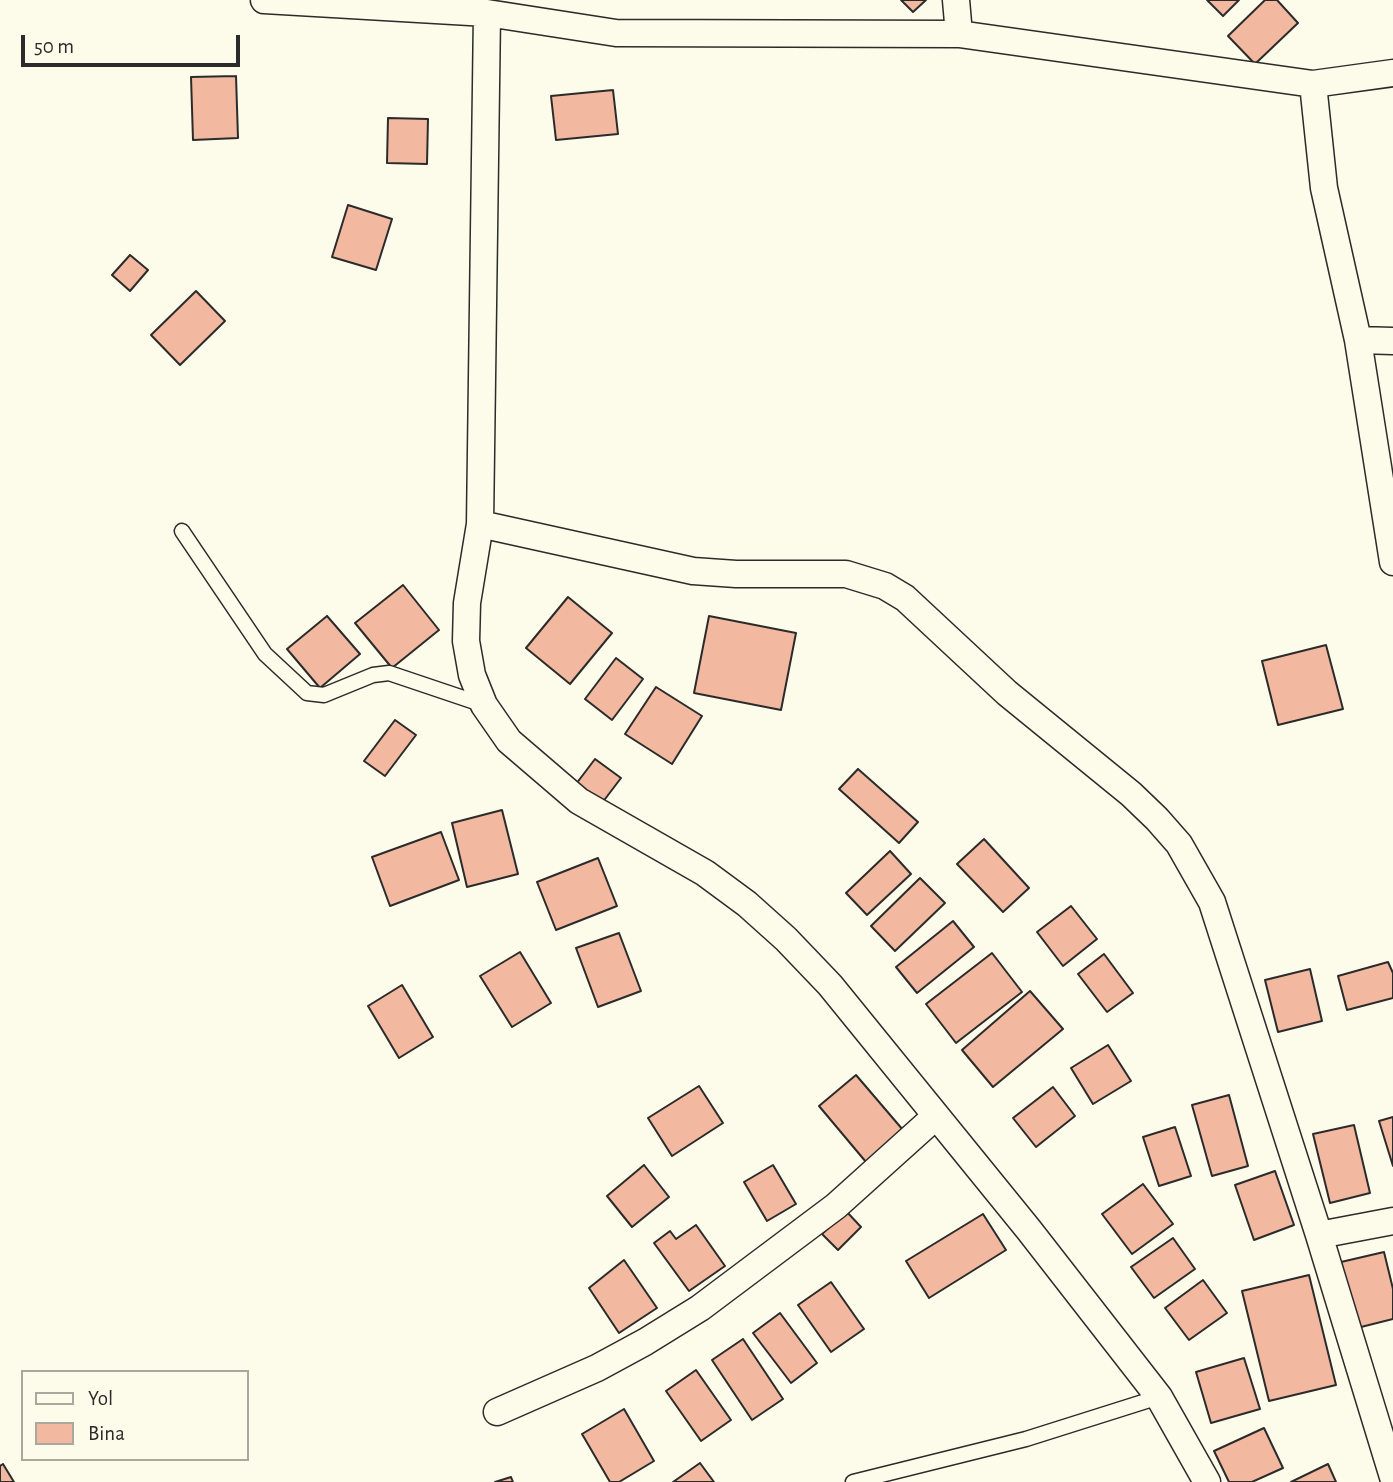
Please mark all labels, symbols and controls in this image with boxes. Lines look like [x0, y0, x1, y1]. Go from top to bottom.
scale bar [24, 21, 243, 65]
text: 50 m [34, 36, 74, 57]
legend [21, 1370, 248, 1461]
text: Yol [88, 1388, 113, 1409]
text: Bina [88, 1423, 125, 1444]

